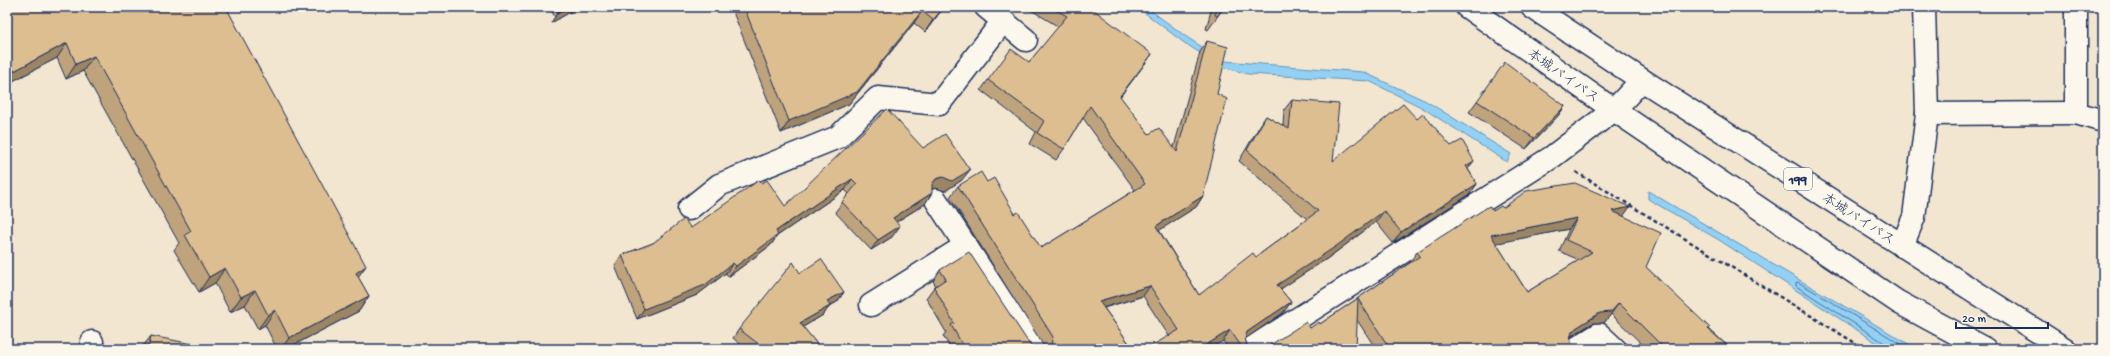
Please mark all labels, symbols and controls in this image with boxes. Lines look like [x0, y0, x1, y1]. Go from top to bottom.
street label: 本城バイパス [1523, 46, 1602, 108]
road number: 199 [1784, 168, 1812, 190]
street label: 本城バイパス [1818, 190, 1897, 250]
scale bar [1956, 304, 2048, 330]
text: 20 m [1962, 313, 1987, 327]

